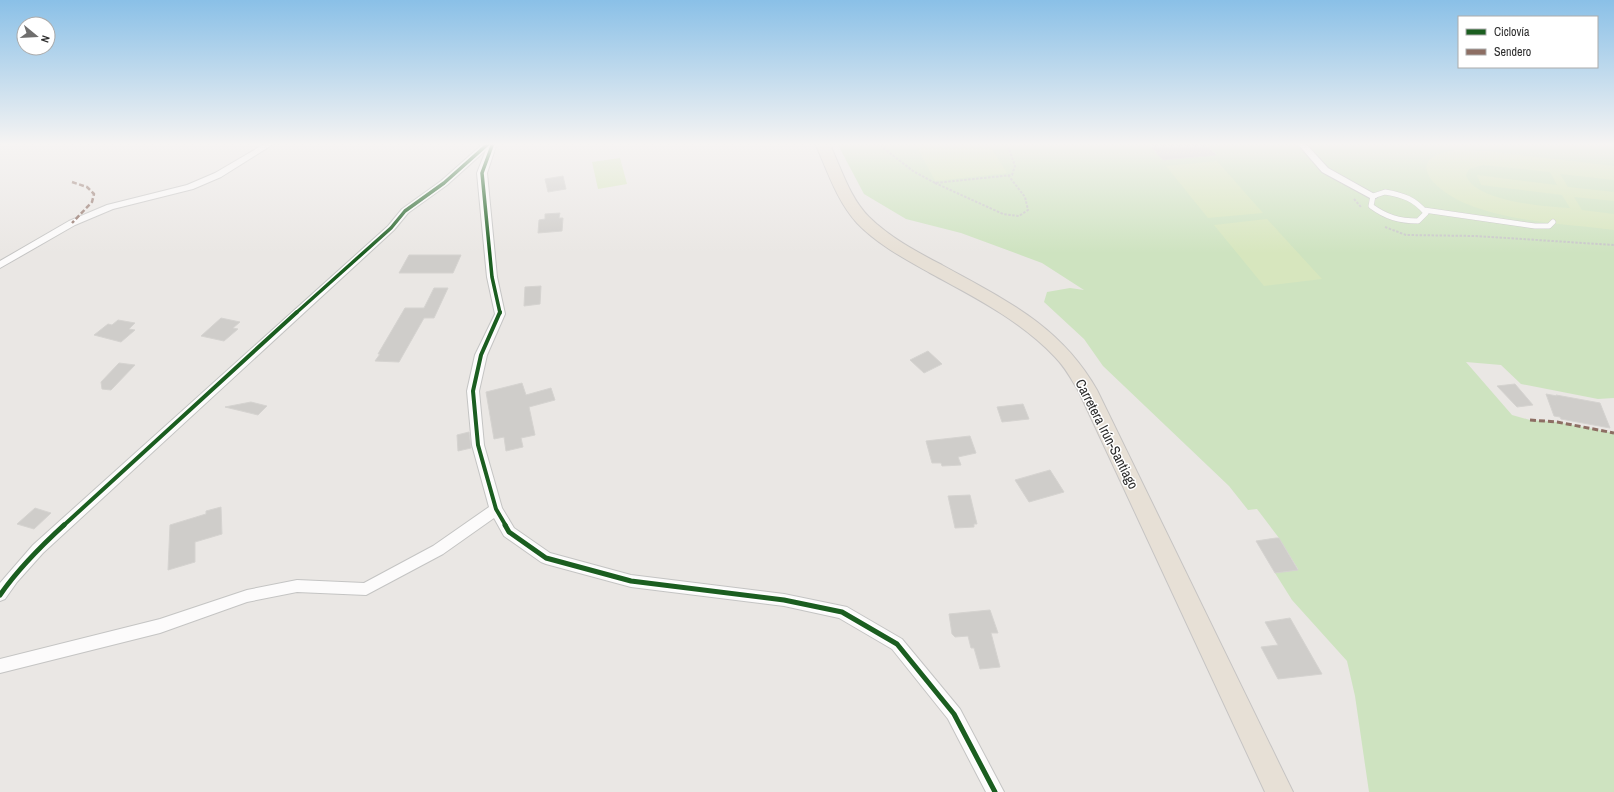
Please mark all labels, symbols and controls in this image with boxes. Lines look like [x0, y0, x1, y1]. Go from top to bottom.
north arrow [16, 16, 56, 56]
legend [1458, 16, 1598, 68]
text: Ciclovía [1494, 24, 1530, 40]
text: N [38, 34, 53, 44]
text: Sendero [1494, 44, 1531, 60]
street label: Carretera Irún-Santiago [1071, 376, 1143, 492]

